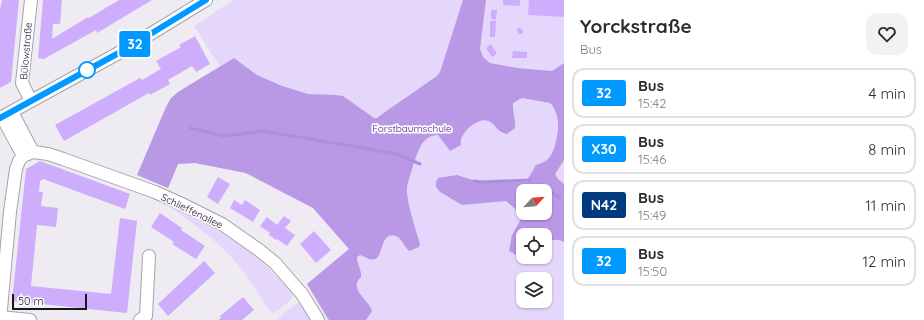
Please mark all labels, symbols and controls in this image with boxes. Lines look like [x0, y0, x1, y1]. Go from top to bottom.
button: heart [866, 13, 908, 55]
text: Yorckstraße [580, 14, 692, 38]
street label: Bülowstraße [17, 21, 35, 80]
line badge: 32 [117, 31, 153, 57]
text: 32 [127, 35, 143, 53]
text: Bus [580, 41, 602, 57]
unlabelled marker [78, 61, 96, 79]
text: Bus [638, 76, 664, 95]
text: 32 [596, 84, 612, 102]
text: 4 min [868, 84, 906, 103]
text: 15:42 [638, 95, 666, 111]
park label: Forstbaumschule [372, 122, 452, 135]
text: Bus [638, 132, 664, 151]
text: X30 [591, 140, 617, 158]
text: 8 min [868, 140, 906, 159]
text: 15:46 [638, 151, 666, 167]
north arrow [516, 184, 552, 220]
map controls [516, 184, 552, 308]
text: Bus [638, 188, 664, 207]
street label: Schlieffenallee [159, 190, 225, 232]
text: N42 [591, 196, 617, 214]
text: 11 min [865, 196, 906, 215]
text: 15:49 [638, 207, 666, 223]
button: locate [516, 228, 552, 264]
text: Bus [638, 244, 664, 263]
text: 32 [596, 252, 612, 270]
text: 12 min [862, 252, 906, 271]
text: 15:50 [638, 263, 667, 279]
button: layers [516, 272, 552, 308]
scale bar [12, 292, 87, 311]
text: 50 m [18, 294, 44, 308]

